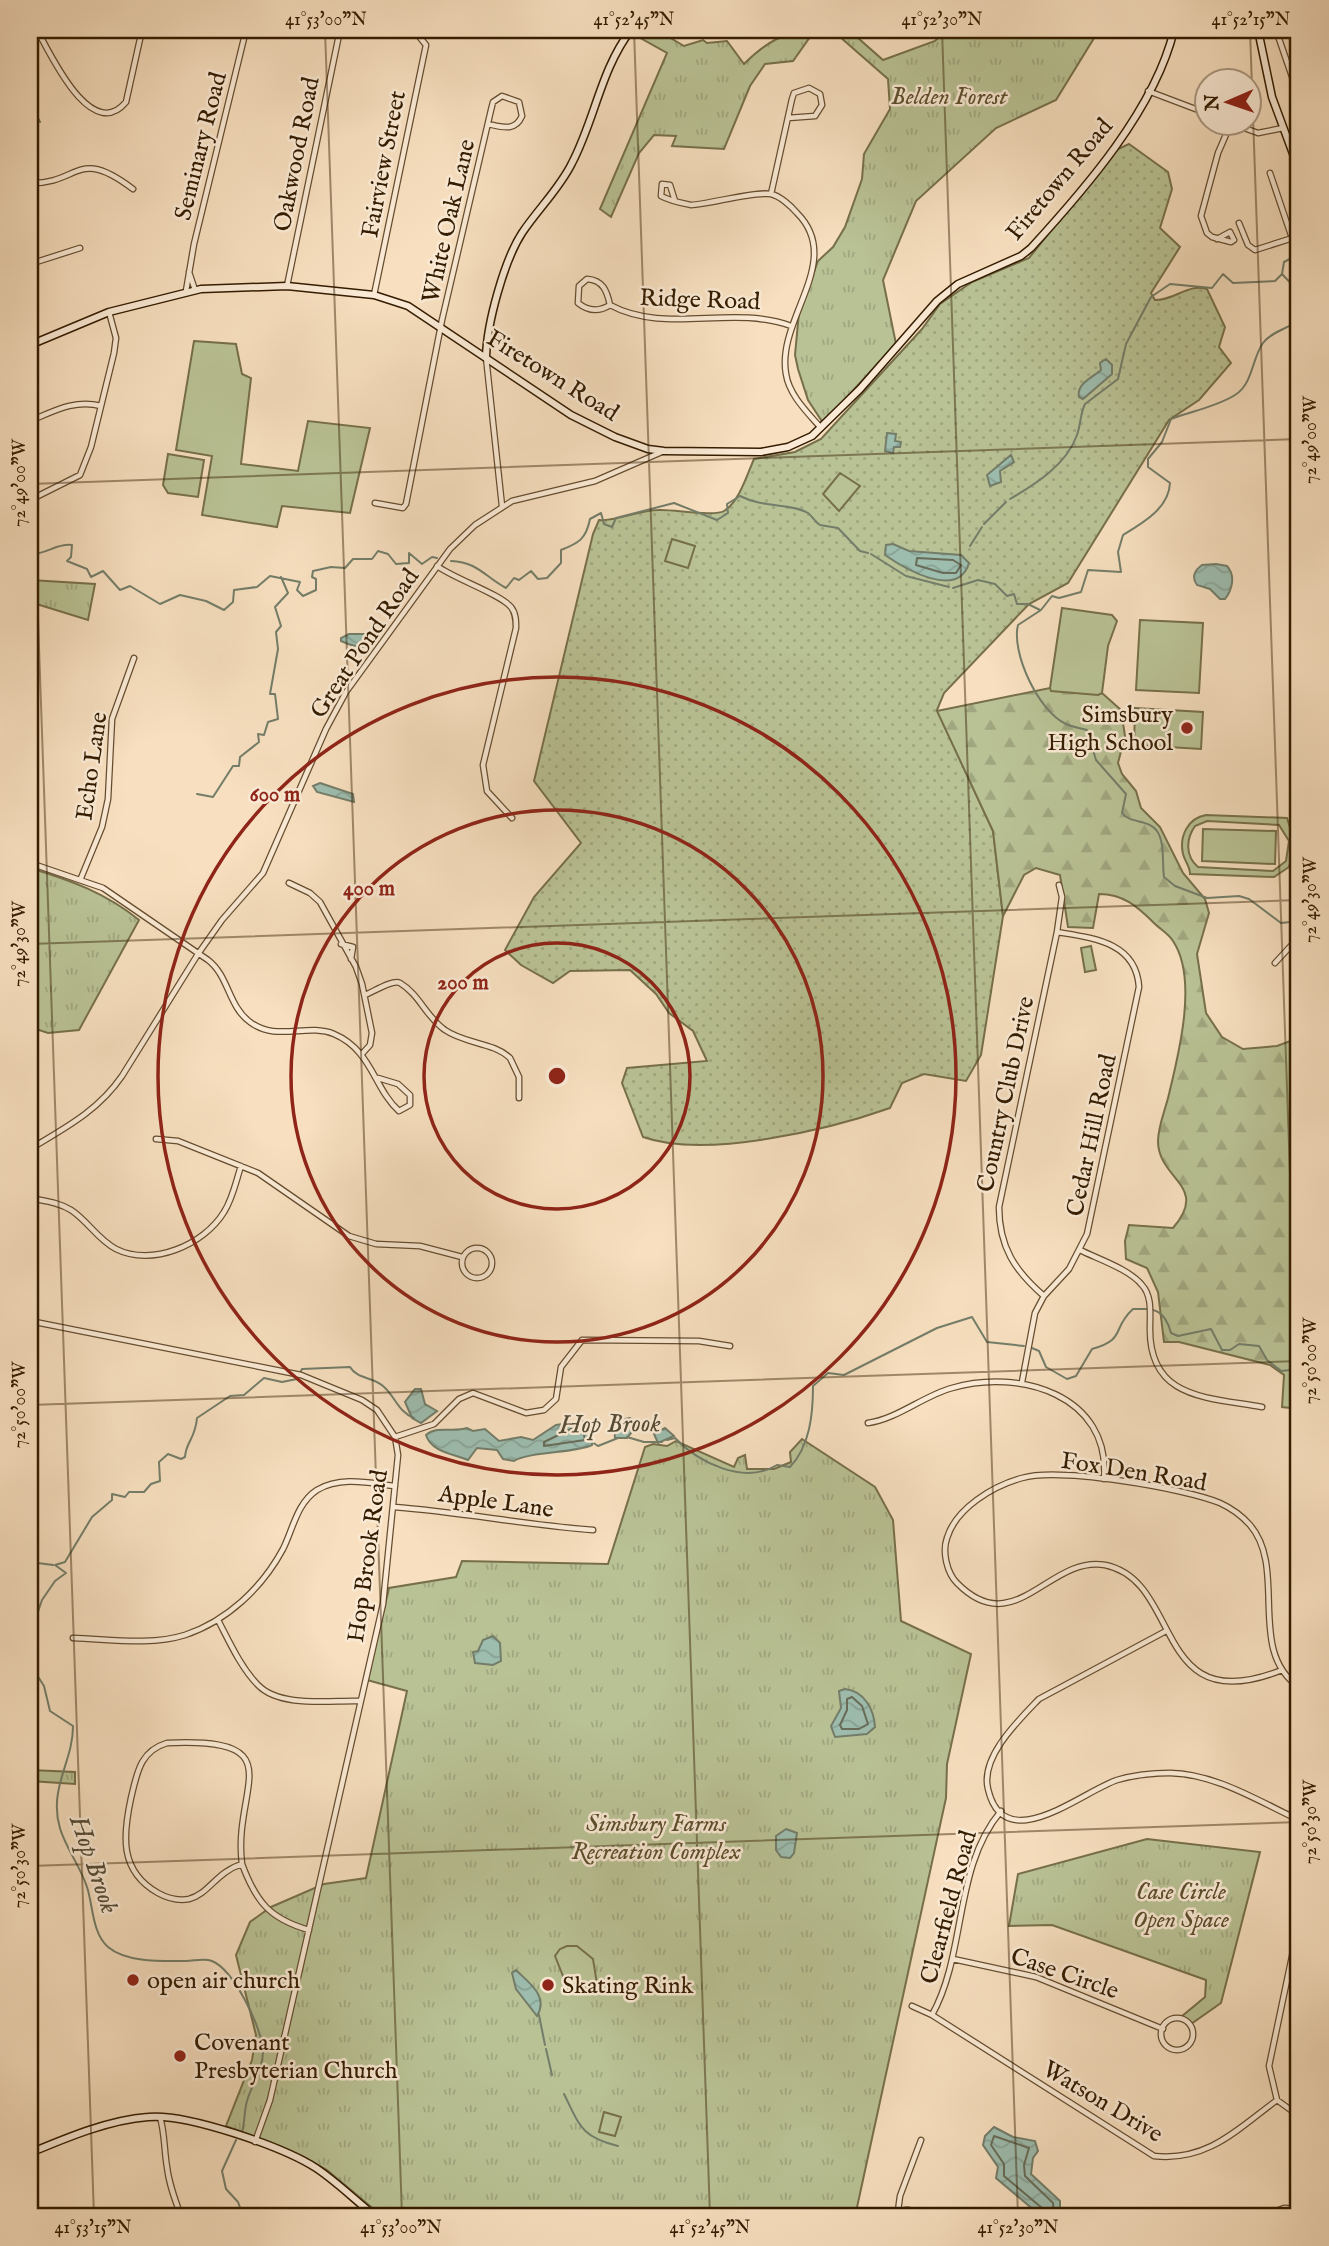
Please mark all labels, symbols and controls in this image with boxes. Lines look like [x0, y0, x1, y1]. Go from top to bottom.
text: 41°53'00"N [285, 9, 367, 32]
text: 41°52'45"N [594, 9, 675, 32]
text: 41°52'30"N [901, 9, 983, 32]
text: 41°52'15"N [1212, 9, 1291, 32]
north arrow [1192, 66, 1262, 136]
street label: Seminary Road [168, 69, 235, 224]
street label: Oakwood Road [267, 74, 328, 234]
park label: Belden Forest [891, 82, 1008, 113]
street label: Fairview Street [355, 88, 414, 240]
text: N [1201, 93, 1225, 112]
street label: Firetown Road [1000, 112, 1120, 248]
street label: White Oak Lane [416, 136, 483, 306]
street label: Ridge Road [639, 283, 761, 318]
street label: Firetown Road [480, 323, 624, 429]
text: 72°49'00"W [1300, 395, 1323, 484]
text: 72°49'00"W [9, 438, 32, 527]
street label: Great Pond Road [304, 563, 427, 725]
place label: Simsbury High School [1047, 700, 1173, 759]
street label: Echo Lane [70, 710, 115, 822]
marker: Simsbury High School [1179, 720, 1195, 736]
text: 600 m [250, 782, 301, 809]
text: 72°49'30"W [1300, 856, 1323, 943]
text: 400 m [343, 876, 396, 903]
text: 72°49'30"W [9, 900, 32, 987]
text: 200 m [437, 970, 489, 997]
street label: Country Club Drive [971, 994, 1042, 1195]
street label: Cedar Hill Road [1060, 1051, 1125, 1219]
centre of rings [545, 1064, 569, 1088]
text: 72°50'00"W [1300, 1317, 1323, 1404]
text: 72°50'00"W [9, 1361, 32, 1448]
water label: Hop Brook [558, 1407, 662, 1442]
street label: Fox Den Road [1059, 1446, 1209, 1499]
street label: Hop Brook Road [341, 1468, 396, 1645]
street label: Apple Lane [435, 1479, 555, 1526]
text: 72°50'30"W [1300, 1779, 1323, 1864]
park label: Simsbury Farms Recreation Complex [571, 1809, 741, 1868]
water label: Hop Brook [61, 1810, 126, 1918]
text: 72°50'30"W [9, 1823, 32, 1908]
street label: Clearfield Road [914, 1827, 985, 1988]
park label: Case Circle Open Space [1133, 1877, 1229, 1936]
street label: Case Circle [1006, 1941, 1123, 2007]
place label: open air church [147, 1966, 300, 1997]
place label: Skating Rink [562, 1971, 694, 2002]
marker: open air church [125, 1972, 141, 1988]
marker: Skating Rink [540, 1977, 556, 1993]
place label: Covenant Presbyterian Church [194, 2028, 398, 2087]
marker: Covenant Presbyterian Church [172, 2048, 188, 2064]
street label: Watson Drive [1036, 2054, 1168, 2150]
text: 41°53'15"N [54, 2217, 132, 2240]
text: 41°53'00"N [360, 2217, 442, 2240]
text: 41°52'45"N [670, 2217, 751, 2240]
text: 41°52'30"N [977, 2217, 1059, 2240]

